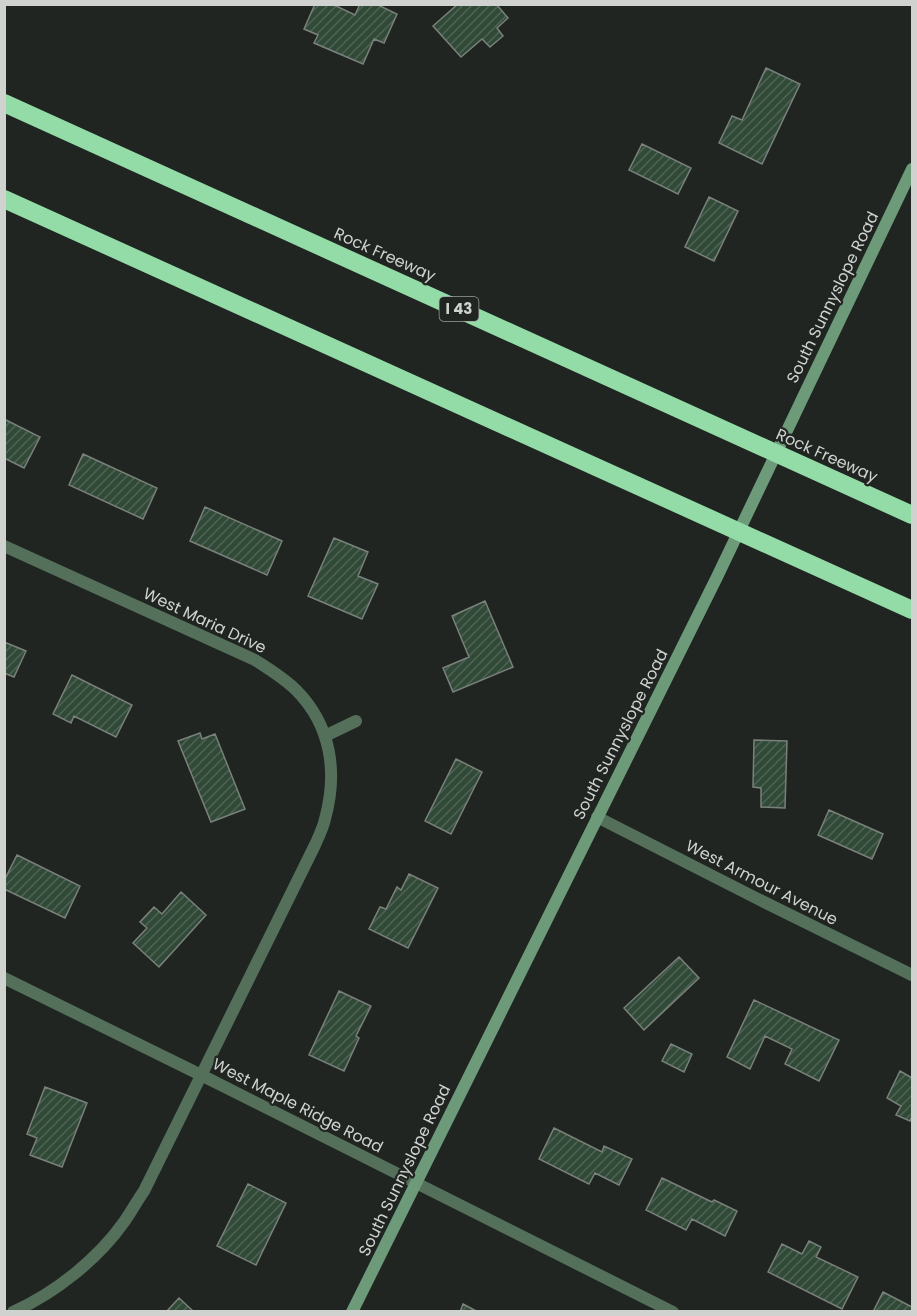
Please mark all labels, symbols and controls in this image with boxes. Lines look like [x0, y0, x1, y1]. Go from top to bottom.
street label: South Sunnyslope Road [781, 207, 884, 387]
street label: Rock Freeway [330, 222, 439, 287]
road number: I 43 [440, 297, 478, 321]
street label: Rock Freeway [772, 423, 881, 488]
street label: West Maria Drive [139, 582, 270, 659]
street label: South Sunnyslope Road [567, 645, 673, 823]
street label: West Armour Avenue [682, 834, 842, 931]
street label: West Maple Ridge Road [209, 1052, 387, 1159]
street label: South Sunnyslope Road [353, 1080, 456, 1260]

